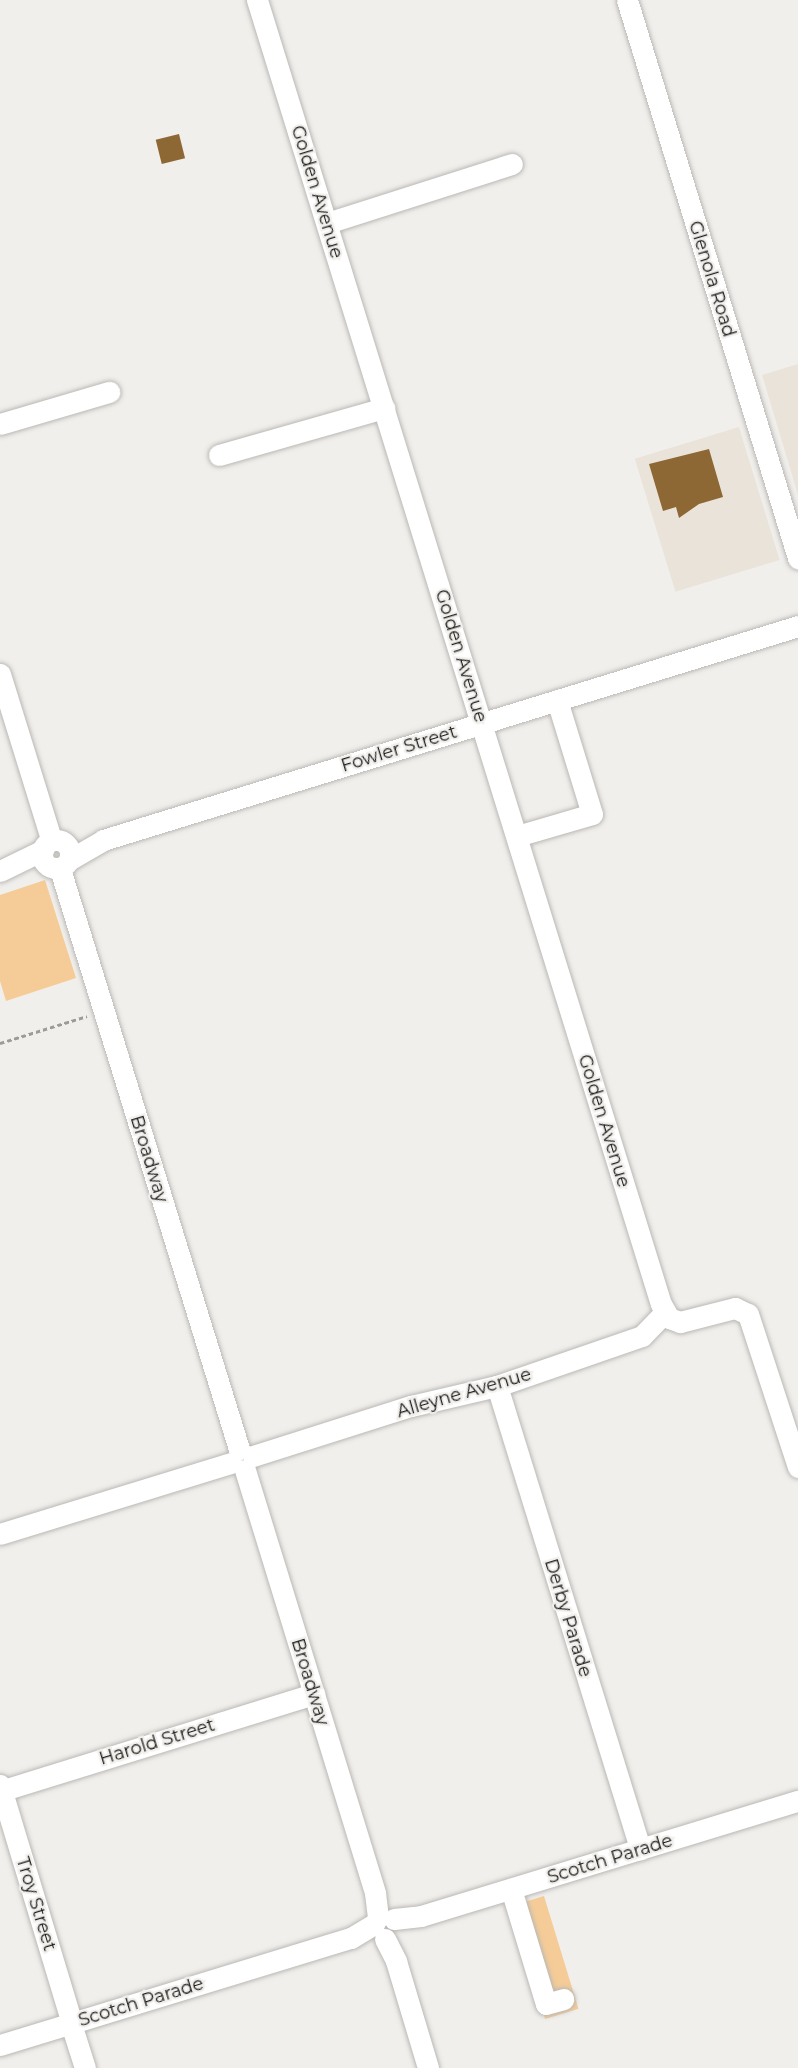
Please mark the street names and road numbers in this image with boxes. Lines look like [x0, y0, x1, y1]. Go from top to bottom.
street label: Golden Avenue [287, 123, 347, 261]
street label: Glenola Road [684, 218, 740, 340]
street label: Golden Avenue [431, 587, 491, 725]
street label: Fowler Street [338, 721, 460, 777]
street label: Golden Avenue [574, 1052, 634, 1190]
street label: Broadway [125, 1113, 173, 1205]
street label: Alleyne Avenue [394, 1363, 534, 1423]
street label: Derby Parade [540, 1556, 596, 1680]
street label: Broadway [286, 1636, 334, 1728]
street label: Harold Street [97, 1714, 217, 1770]
street label: Scotch Parade [545, 1830, 675, 1888]
street label: Troy Street [11, 1854, 61, 1954]
street label: Scotch Parade [76, 1973, 206, 2031]

